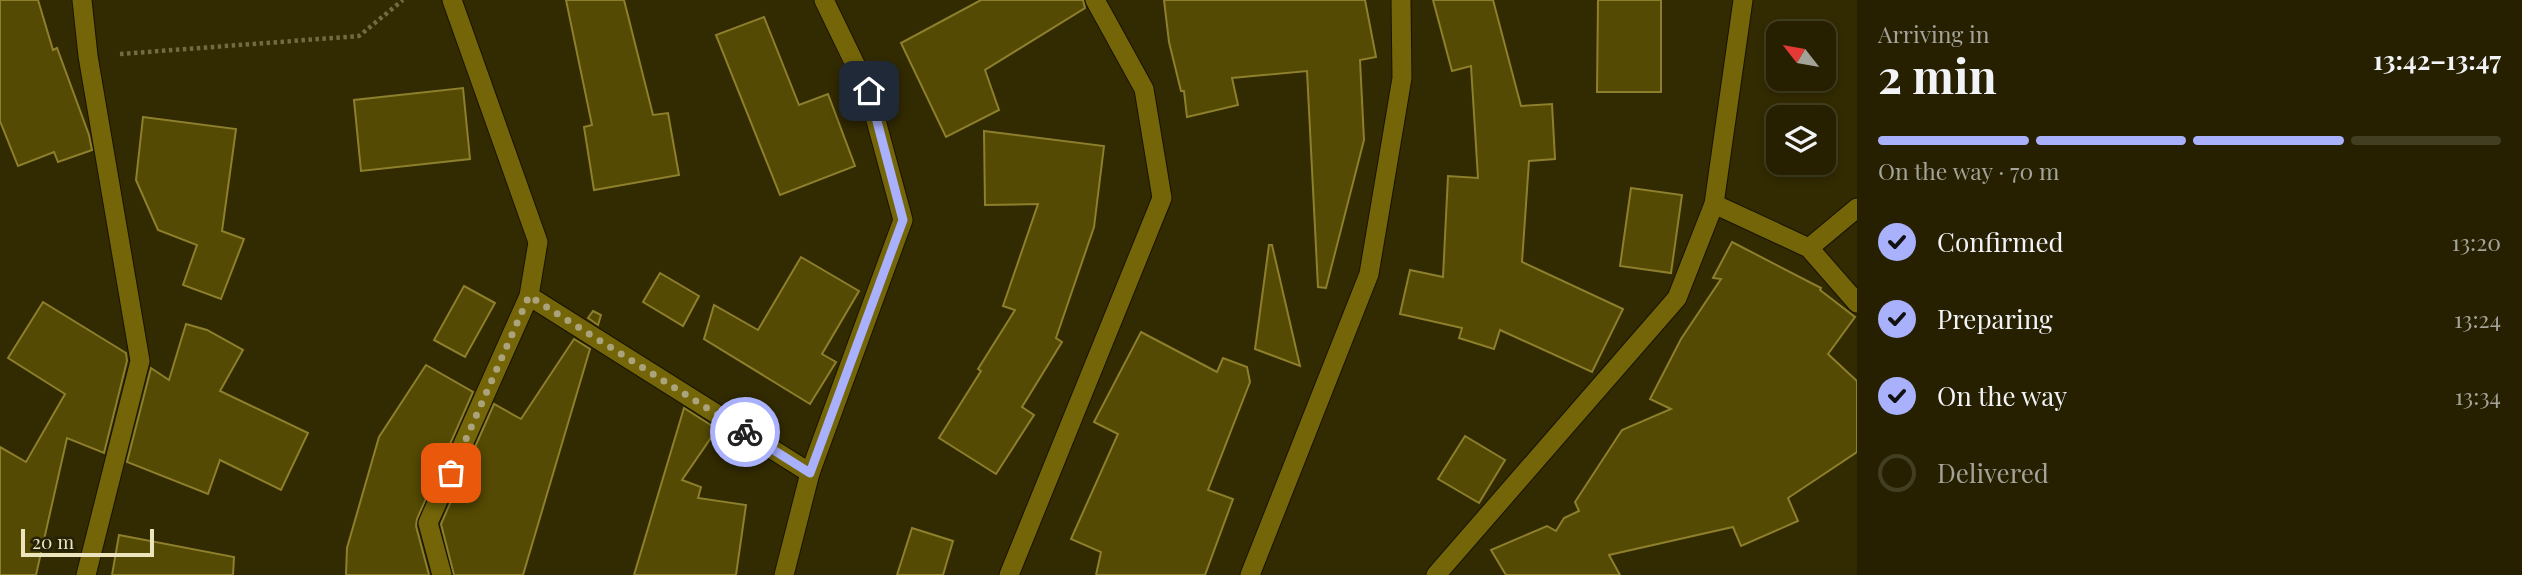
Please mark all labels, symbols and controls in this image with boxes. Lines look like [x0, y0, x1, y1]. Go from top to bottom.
text: Arriving in [1878, 18, 1990, 49]
north arrow [1766, 21, 1836, 91]
map controls [1766, 21, 1836, 175]
text: 13:42–13:47 [2373, 42, 2501, 77]
text: 2 min [1878, 44, 1997, 106]
pin [839, 61, 899, 121]
icon: home [850, 72, 888, 110]
button: layers [1766, 105, 1836, 175]
text: On the way · 70 m [1878, 155, 2059, 186]
icon: check [1878, 223, 1916, 261]
text: Confirmed [1937, 224, 2064, 259]
text: 13:20 [2452, 226, 2501, 257]
icon: check [1878, 300, 1916, 338]
text: Preparing [1937, 301, 2053, 336]
text: 13:24 [2454, 303, 2501, 334]
icon: check [1878, 377, 1916, 415]
text: On the way [1937, 378, 2067, 413]
text: 13:34 [2455, 380, 2501, 411]
courier [710, 397, 780, 467]
icon: bike [726, 413, 764, 451]
pin [421, 443, 481, 503]
icon: bag [432, 454, 470, 492]
text: Delivered [1937, 455, 2049, 490]
scale bar [21, 526, 154, 558]
text: 20 m [32, 528, 74, 554]

